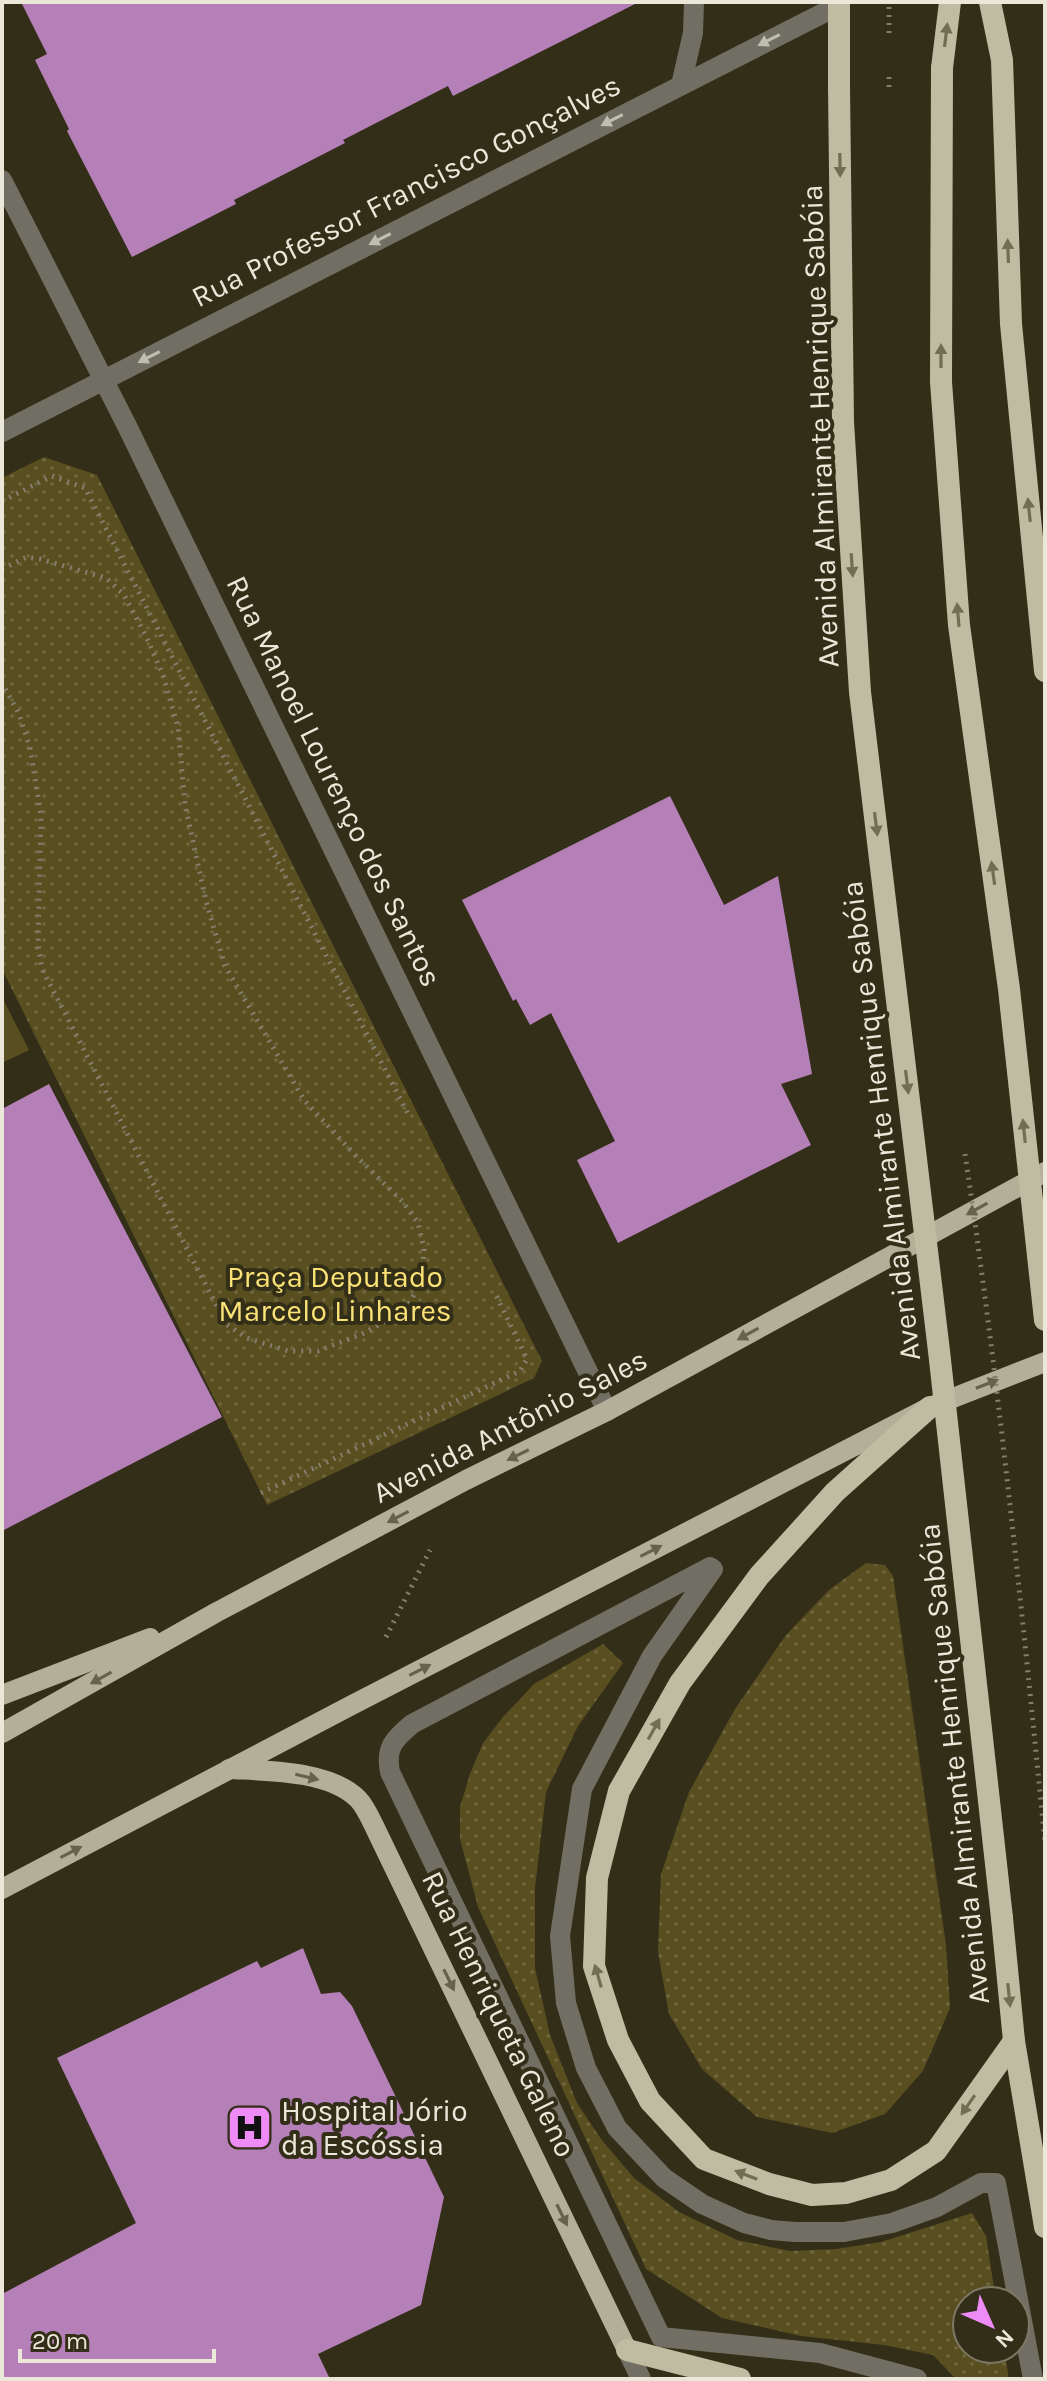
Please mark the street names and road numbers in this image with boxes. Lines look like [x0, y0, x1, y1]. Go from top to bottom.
street label: Rua Professor Francisco Gonçalves [186, 67, 626, 315]
street label: Avenida Almirante Henrique Sabóia [794, 184, 846, 668]
street label: Rua Manoel Lourenço dos Santos [219, 570, 449, 992]
street label: Avenida Almirante Henrique Sabóia [834, 879, 928, 1363]
street label: Avenida Antônio Sales [367, 1341, 653, 1511]
street label: Avenida Almirante Henrique Sabóia [911, 1522, 997, 2006]
street label: Rua Henriqueta Galeno [414, 1865, 584, 2163]

